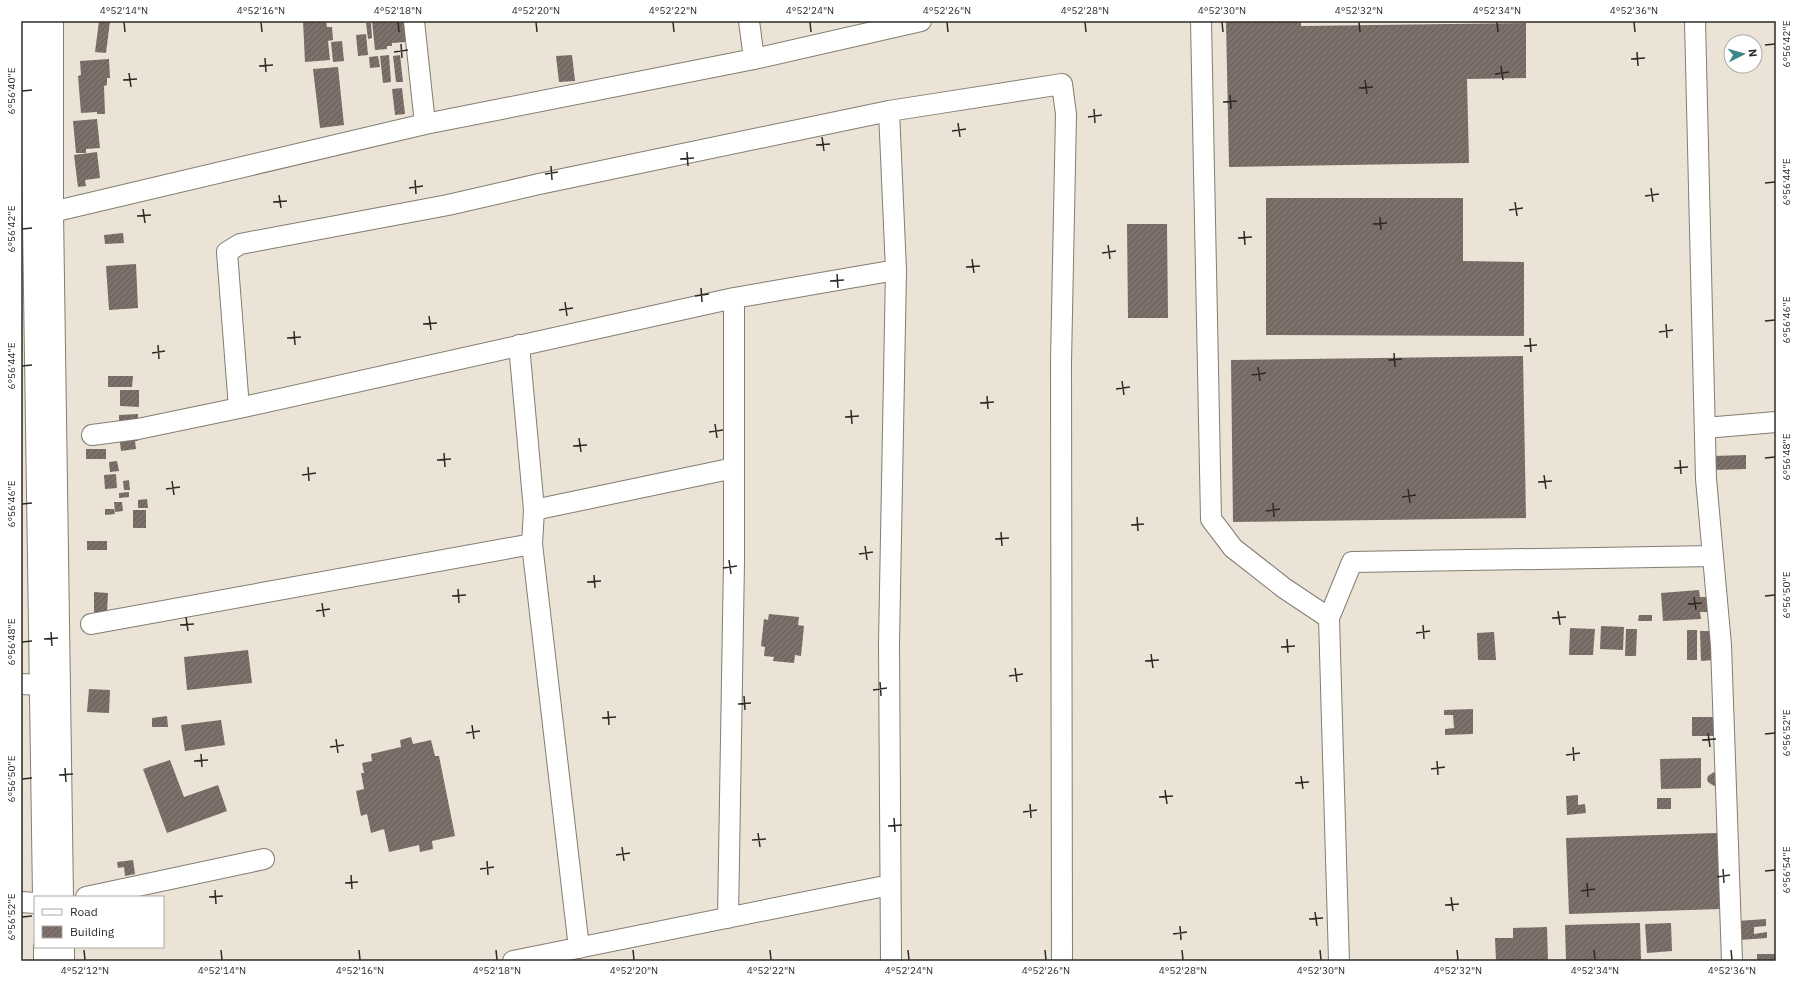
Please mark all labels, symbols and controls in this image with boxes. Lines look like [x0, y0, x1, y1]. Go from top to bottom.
text: 4°52'14"N [100, 4, 148, 17]
text: 4°52'16"N [237, 4, 285, 17]
text: 4°52'18"N [374, 4, 422, 17]
text: 4°52'20"N [512, 4, 560, 17]
text: 4°52'22"N [649, 4, 697, 17]
text: 4°52'24"N [786, 4, 834, 17]
text: 4°52'26"N [923, 4, 971, 17]
text: 4°52'28"N [1061, 4, 1109, 17]
text: 4°52'30"N [1198, 4, 1246, 17]
text: 4°52'32"N [1335, 4, 1383, 17]
text: 4°52'34"N [1473, 4, 1521, 17]
text: 4°52'36"N [1610, 4, 1658, 17]
text: 6°56'42"E [1780, 20, 1793, 68]
north arrow [1723, 34, 1763, 74]
text: N [1746, 48, 1760, 58]
text: 6°56'40"E [5, 67, 18, 115]
text: 6°56'44"E [1780, 158, 1793, 206]
text: 6°56'42"E [5, 205, 18, 253]
text: 6°56'46"E [1780, 296, 1793, 344]
text: 6°56'44"E [5, 342, 18, 390]
text: 6°56'48"E [1780, 433, 1793, 481]
text: 6°56'46"E [5, 480, 18, 528]
text: 6°56'50"E [1780, 571, 1793, 619]
text: 6°56'48"E [5, 618, 18, 666]
text: 6°56'52"E [1780, 709, 1793, 757]
text: 6°56'50"E [5, 755, 18, 803]
text: 6°56'54"E [1780, 846, 1793, 894]
text: 6°56'52"E [5, 893, 18, 941]
legend [34, 896, 164, 948]
text: Road [70, 904, 98, 919]
text: Building [70, 924, 115, 939]
text: 4°52'12"N [61, 964, 109, 977]
text: 4°52'14"N [198, 964, 246, 977]
text: 4°52'16"N [336, 964, 384, 977]
text: 4°52'18"N [473, 964, 521, 977]
text: 4°52'20"N [610, 964, 658, 977]
text: 4°52'22"N [747, 964, 795, 977]
text: 4°52'24"N [885, 964, 933, 977]
text: 4°52'26"N [1022, 964, 1070, 977]
text: 4°52'28"N [1159, 964, 1207, 977]
text: 4°52'30"N [1297, 964, 1345, 977]
text: 4°52'32"N [1434, 964, 1482, 977]
text: 4°52'34"N [1571, 964, 1619, 977]
text: 4°52'36"N [1708, 964, 1756, 977]

